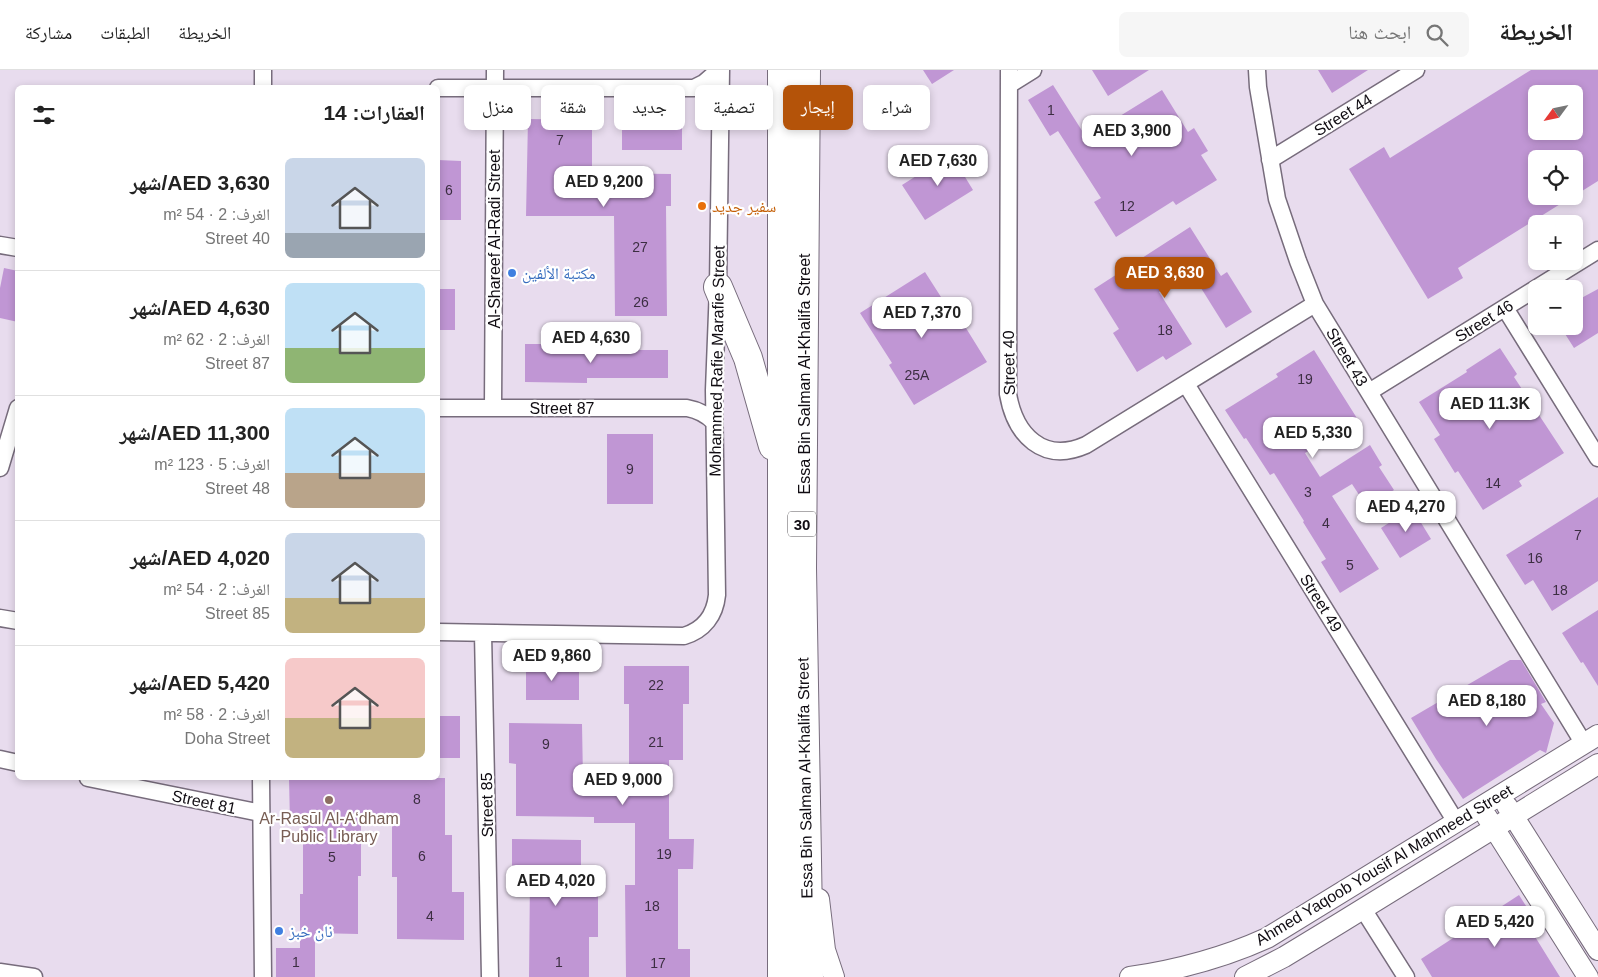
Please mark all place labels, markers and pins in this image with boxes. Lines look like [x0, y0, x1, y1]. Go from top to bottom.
pin: AED 3,900 [1075, 114, 1189, 157]
pin: AED 7,630 [881, 144, 995, 187]
pin: AED 9,200 [547, 166, 661, 208]
place label: سفير جديد [712, 198, 776, 216]
marker: سفير جديد [696, 200, 708, 212]
pin: AED 3,630 [1108, 256, 1222, 299]
place label: مكتبة الألفين [522, 265, 596, 284]
marker: مكتبة الألفين [506, 267, 518, 279]
pin: AED 7,370 [865, 296, 979, 339]
pin: AED 4,630 [534, 322, 648, 364]
pin: AED 11.3K [1433, 388, 1547, 430]
pin: AED 5,330 [1256, 416, 1370, 459]
pin: AED 4,270 [1349, 490, 1463, 533]
pin: AED 9,860 [495, 640, 609, 682]
pin: AED 8,180 [1430, 684, 1544, 727]
pin: AED 9,000 [566, 764, 680, 806]
marker: Ar-Rasūl Al-A‘dham Public Library [323, 794, 335, 806]
place label: Ar-Rasūl Al-A‘dham Public Library [259, 810, 399, 845]
pin: AED 4,020 [499, 864, 613, 907]
pin: AED 5,420 [1438, 906, 1552, 948]
place label: نان خبز [288, 923, 333, 942]
marker: نان خبز [273, 925, 285, 937]

